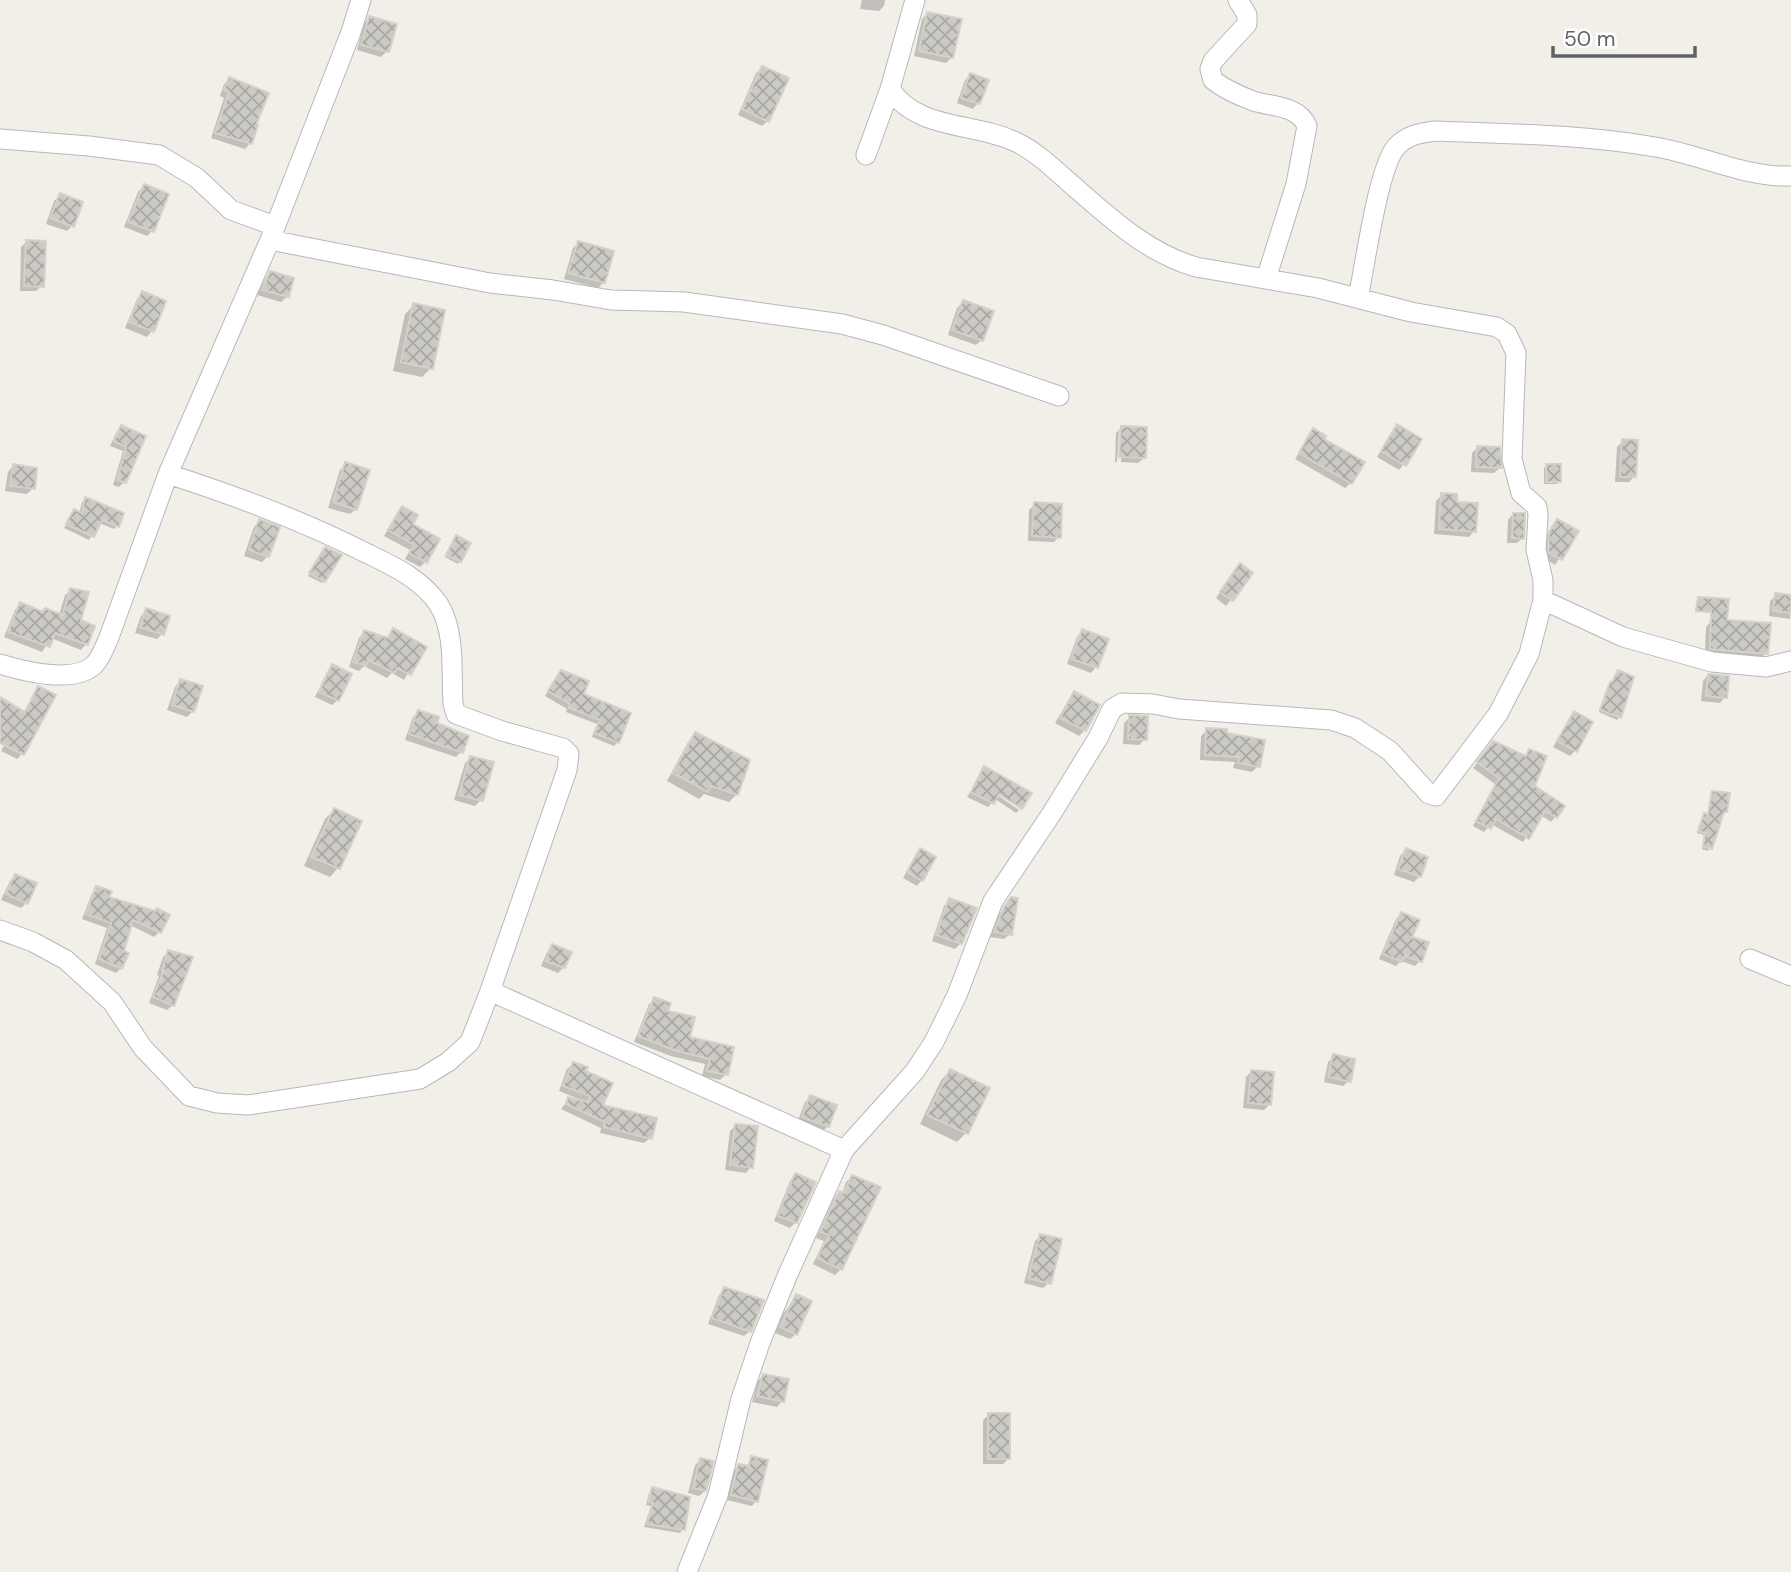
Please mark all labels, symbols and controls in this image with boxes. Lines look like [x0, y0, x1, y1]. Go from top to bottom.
scale bar [1553, 14, 1695, 58]
text: 50 m [1564, 25, 1615, 53]

